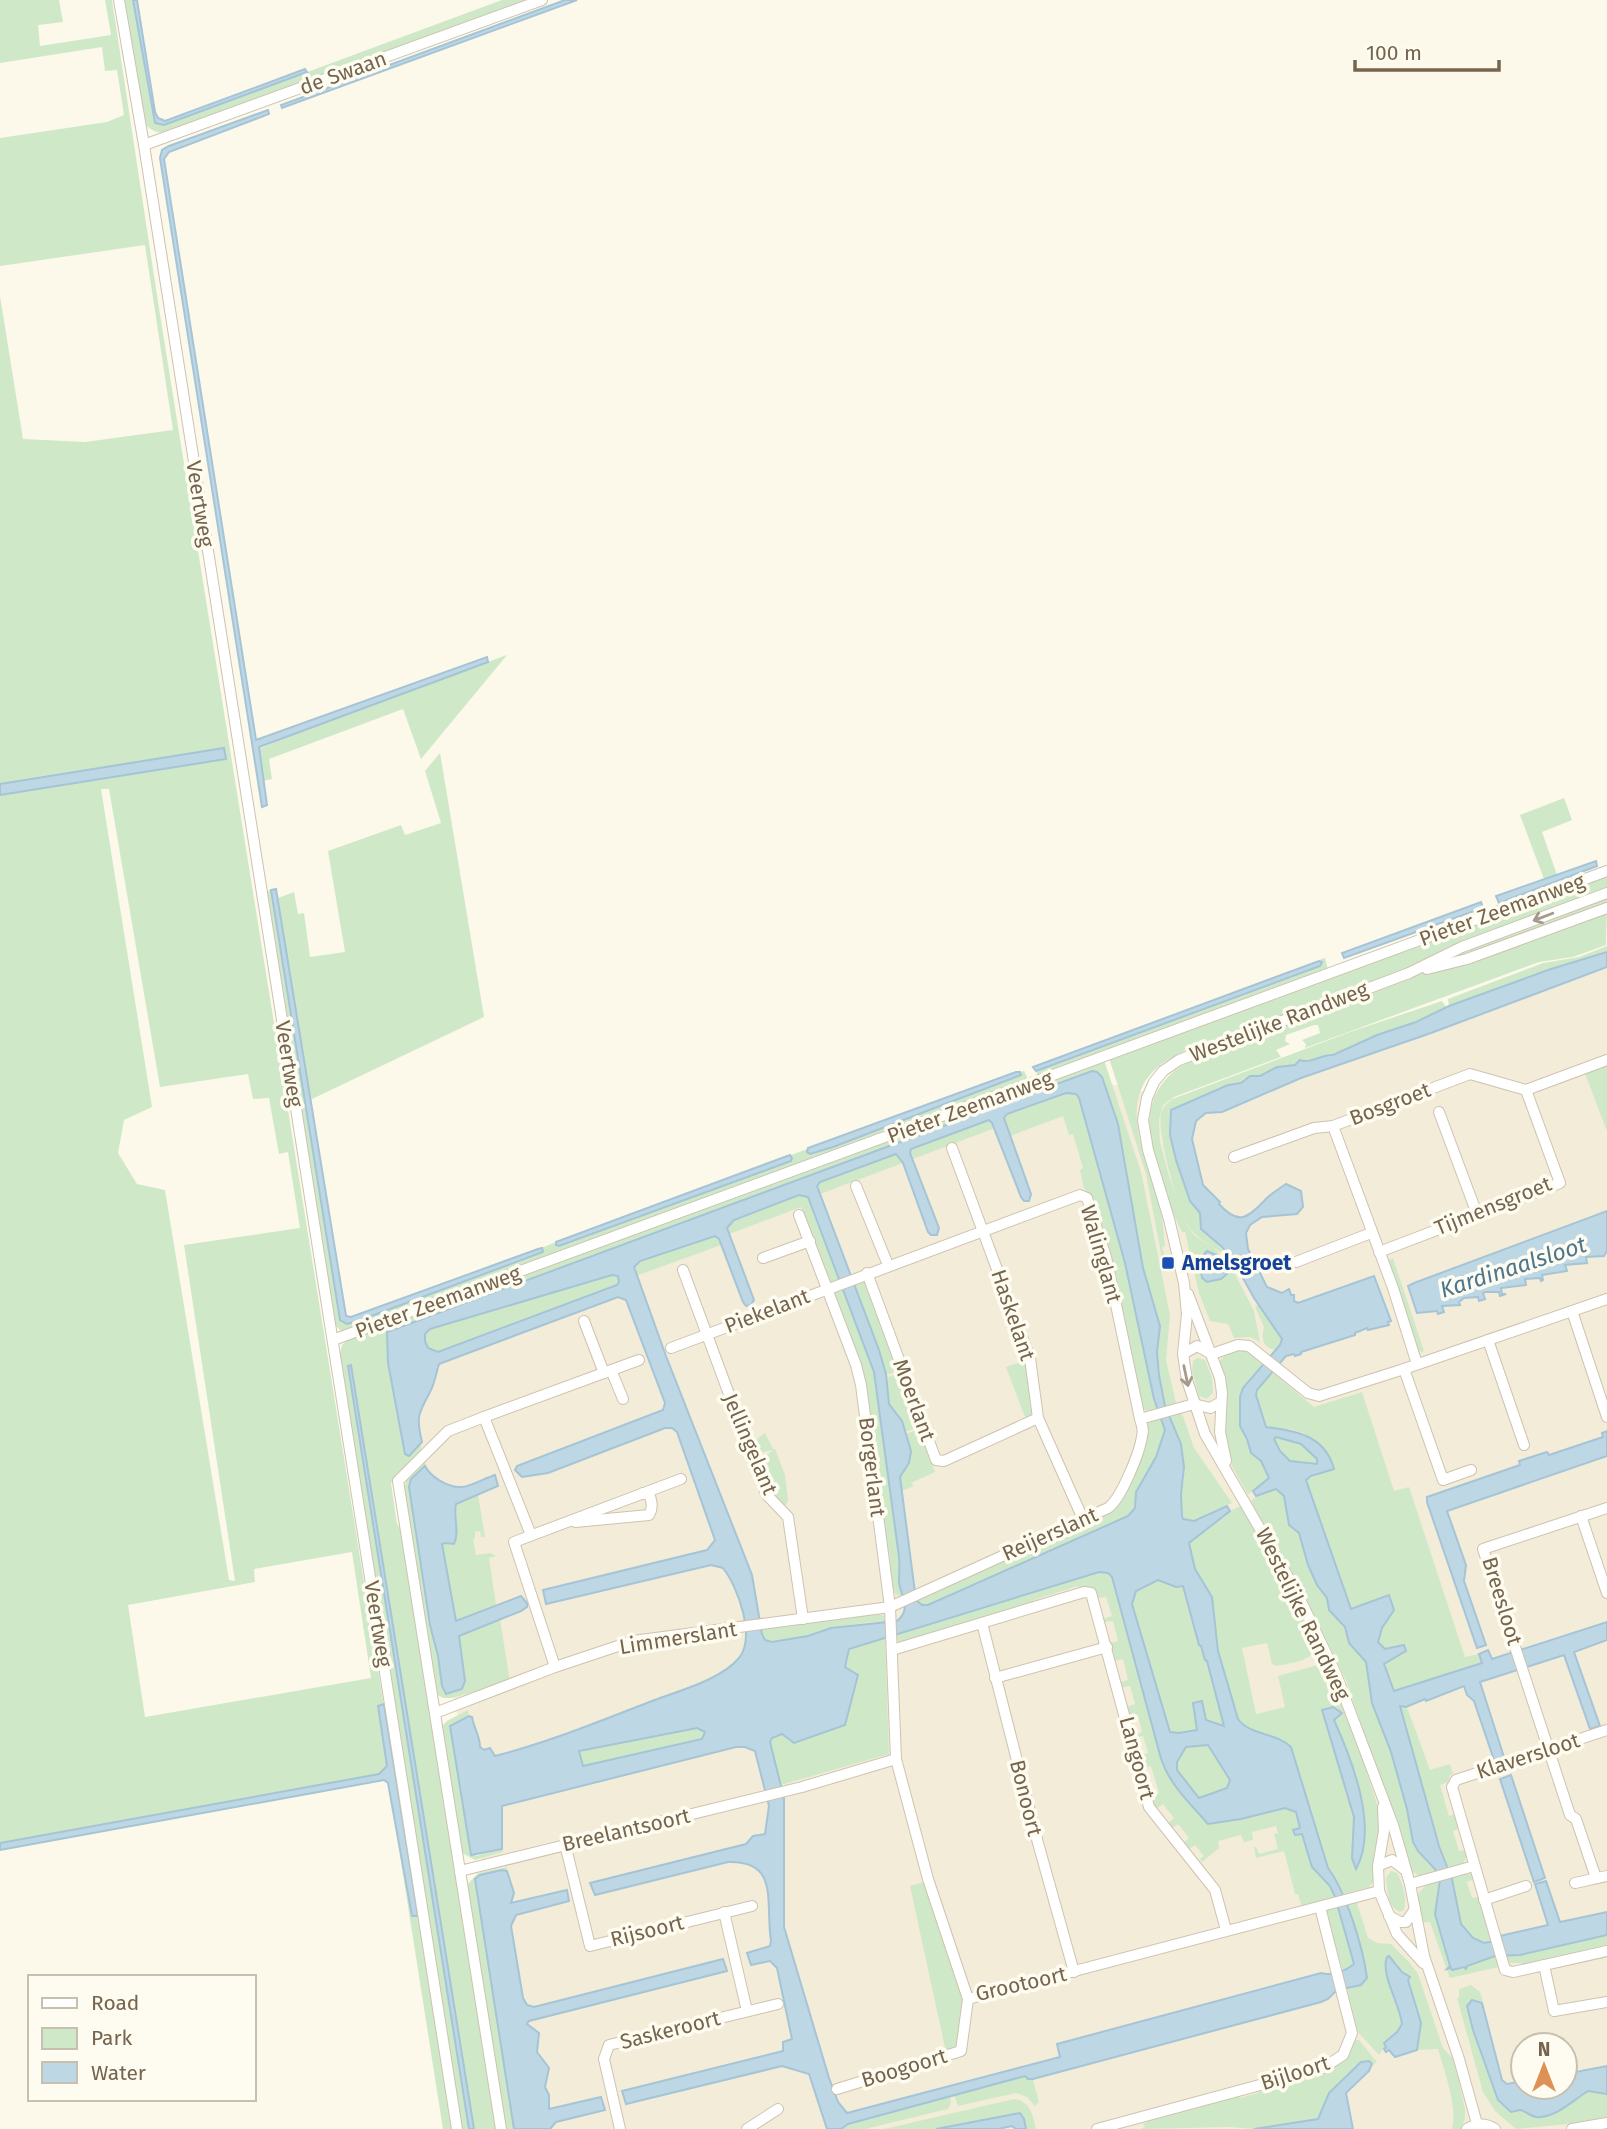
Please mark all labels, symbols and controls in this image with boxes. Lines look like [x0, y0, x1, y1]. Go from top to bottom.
scale bar [1355, 28, 1498, 72]
text: 100 m [1366, 40, 1422, 66]
street label: de Swaan [296, 45, 390, 101]
street label: Veertweg [180, 459, 220, 549]
street label: Pieter Zeemanweg [1416, 868, 1588, 952]
one-way arrow [1533, 911, 1555, 924]
street label: Westelijke Randweg [1186, 976, 1372, 1068]
street label: Veertweg [269, 1019, 309, 1109]
street label: Pieter Zeemanweg [884, 1065, 1056, 1149]
street label: Bosgroet [1346, 1077, 1435, 1131]
street label: Tijmensgroet [1431, 1171, 1556, 1241]
street label: Walinglant [1075, 1202, 1127, 1306]
water label: Kardinaalsloot [1436, 1230, 1590, 1304]
place label: Amelsgroet [1181, 1250, 1292, 1276]
marker: Amelsgroet [1160, 1255, 1176, 1271]
street label: Pieter Zeemanweg [352, 1260, 524, 1344]
street label: Haskelant [985, 1266, 1041, 1364]
street label: Piekelant [721, 1283, 814, 1339]
street label: Moerlant [887, 1355, 941, 1445]
one-way arrow [1180, 1364, 1194, 1387]
street label: Jellingelant [717, 1389, 783, 1499]
street label: Borgerlant [853, 1416, 891, 1519]
street label: Reijerslant [998, 1501, 1102, 1567]
street label: Westelijke Randweg [1250, 1523, 1356, 1705]
street label: Breesloot [1476, 1554, 1528, 1649]
street label: Veertweg [358, 1579, 398, 1669]
street label: Limmerslant [617, 1616, 739, 1660]
street label: Langoort [1113, 1714, 1161, 1803]
street label: Klaversloot [1473, 1727, 1583, 1785]
street label: Bonoort [1004, 1757, 1048, 1839]
street label: Breelantsoort [559, 1803, 693, 1857]
street label: Rijsoort [608, 1909, 687, 1953]
street label: Grootoort [973, 1961, 1070, 2007]
legend [28, 1975, 256, 2101]
text: Road [91, 1990, 139, 2016]
street label: Saskeroort [617, 2005, 723, 2055]
text: Park [91, 2025, 133, 2051]
north arrow [1509, 2031, 1579, 2101]
text: N [1538, 2038, 1550, 2061]
street label: Boogoort [858, 2043, 950, 2093]
street label: Bijloort [1257, 2050, 1333, 2096]
text: Water [91, 2060, 146, 2086]

